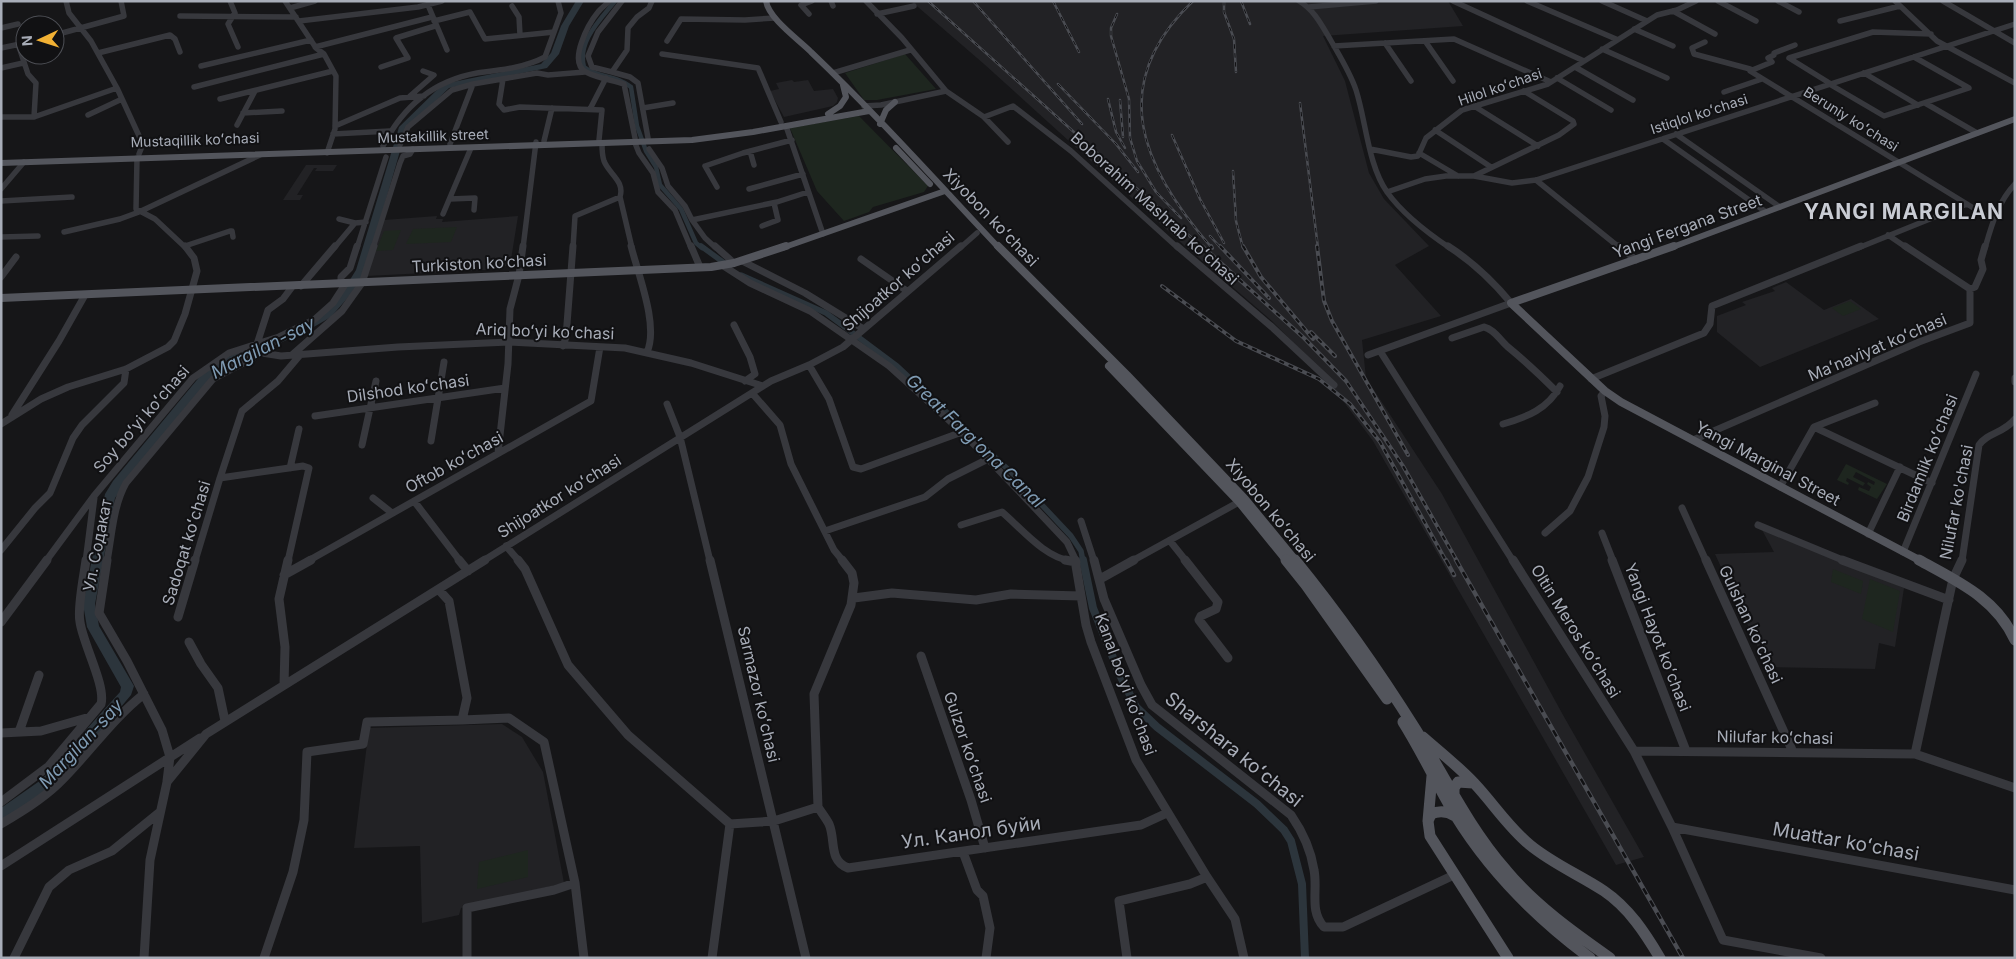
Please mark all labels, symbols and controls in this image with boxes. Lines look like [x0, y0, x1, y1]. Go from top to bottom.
north arrow [15, 15, 65, 65]
text: N [18, 35, 35, 47]
street label: Hilol koʻchasi [1456, 64, 1544, 109]
street label: Beruniy koʻchasi [1801, 83, 1902, 155]
street label: Istiqlol koʻchasi [1648, 90, 1750, 137]
street label: Mustakillik street [377, 125, 489, 146]
street label: Boborahim Mashrab koʻchasi [1067, 127, 1243, 289]
street label: Mustaqillik koʻchasi [130, 129, 260, 150]
street label: Xiyobon koʻchasi [939, 164, 1043, 270]
street label: Yangi Fergana Street [1610, 190, 1764, 262]
district label: YANGI MARGILAN [1804, 199, 2004, 224]
street label: Shijoatkor koʻchasi [838, 227, 958, 335]
street label: Turkiston ko’chasi [411, 249, 547, 277]
street label: Maʻnaviyat koʻchasi [1805, 309, 1949, 385]
water label: Margilan-say [207, 312, 319, 383]
street label: Ariq boʻyi koʻchasi [475, 319, 615, 343]
street label: Soy boʻyi koʻchasi [89, 361, 193, 477]
water label: Great Farg'ona Canal [902, 369, 1049, 512]
street label: Dilshod koʻchasi [346, 370, 470, 406]
street label: Birdamlik koʻchasi [1892, 391, 1962, 525]
street label: Yangi Marginal Street [1692, 416, 1844, 510]
street label: Oftob koʻchasi [402, 427, 506, 497]
street label: Nilufar ko'chasi [1935, 443, 1977, 561]
street label: Shijoatkor koʻchasi [493, 450, 625, 542]
street label: Xiyobon koʻchasi [1222, 454, 1320, 566]
street label: Sadoqat koʻchasi [158, 478, 214, 608]
street label: Ул. Содакат [78, 497, 116, 593]
street label: Yangi Hayot koʻchasi [1620, 560, 1696, 714]
street label: Oltin Meros koʻchasi [1527, 561, 1625, 701]
street label: Gulshan koʻchasi [1715, 562, 1787, 686]
street label: Kanal boʻyi koʻchasi [1091, 610, 1161, 758]
street label: Sarmazor koʻchasi [734, 624, 784, 764]
street label: Sharshara koʻchasi [1160, 687, 1307, 812]
street label: Gulzor koʻchasi [940, 689, 996, 805]
water label: Margilan-say [34, 694, 128, 792]
street label: Nilufar koʻchasi [1717, 726, 1833, 748]
street label: Ул. Канол буйи [900, 811, 1042, 854]
street label: Muattar koʻchasi [1771, 817, 1921, 866]

